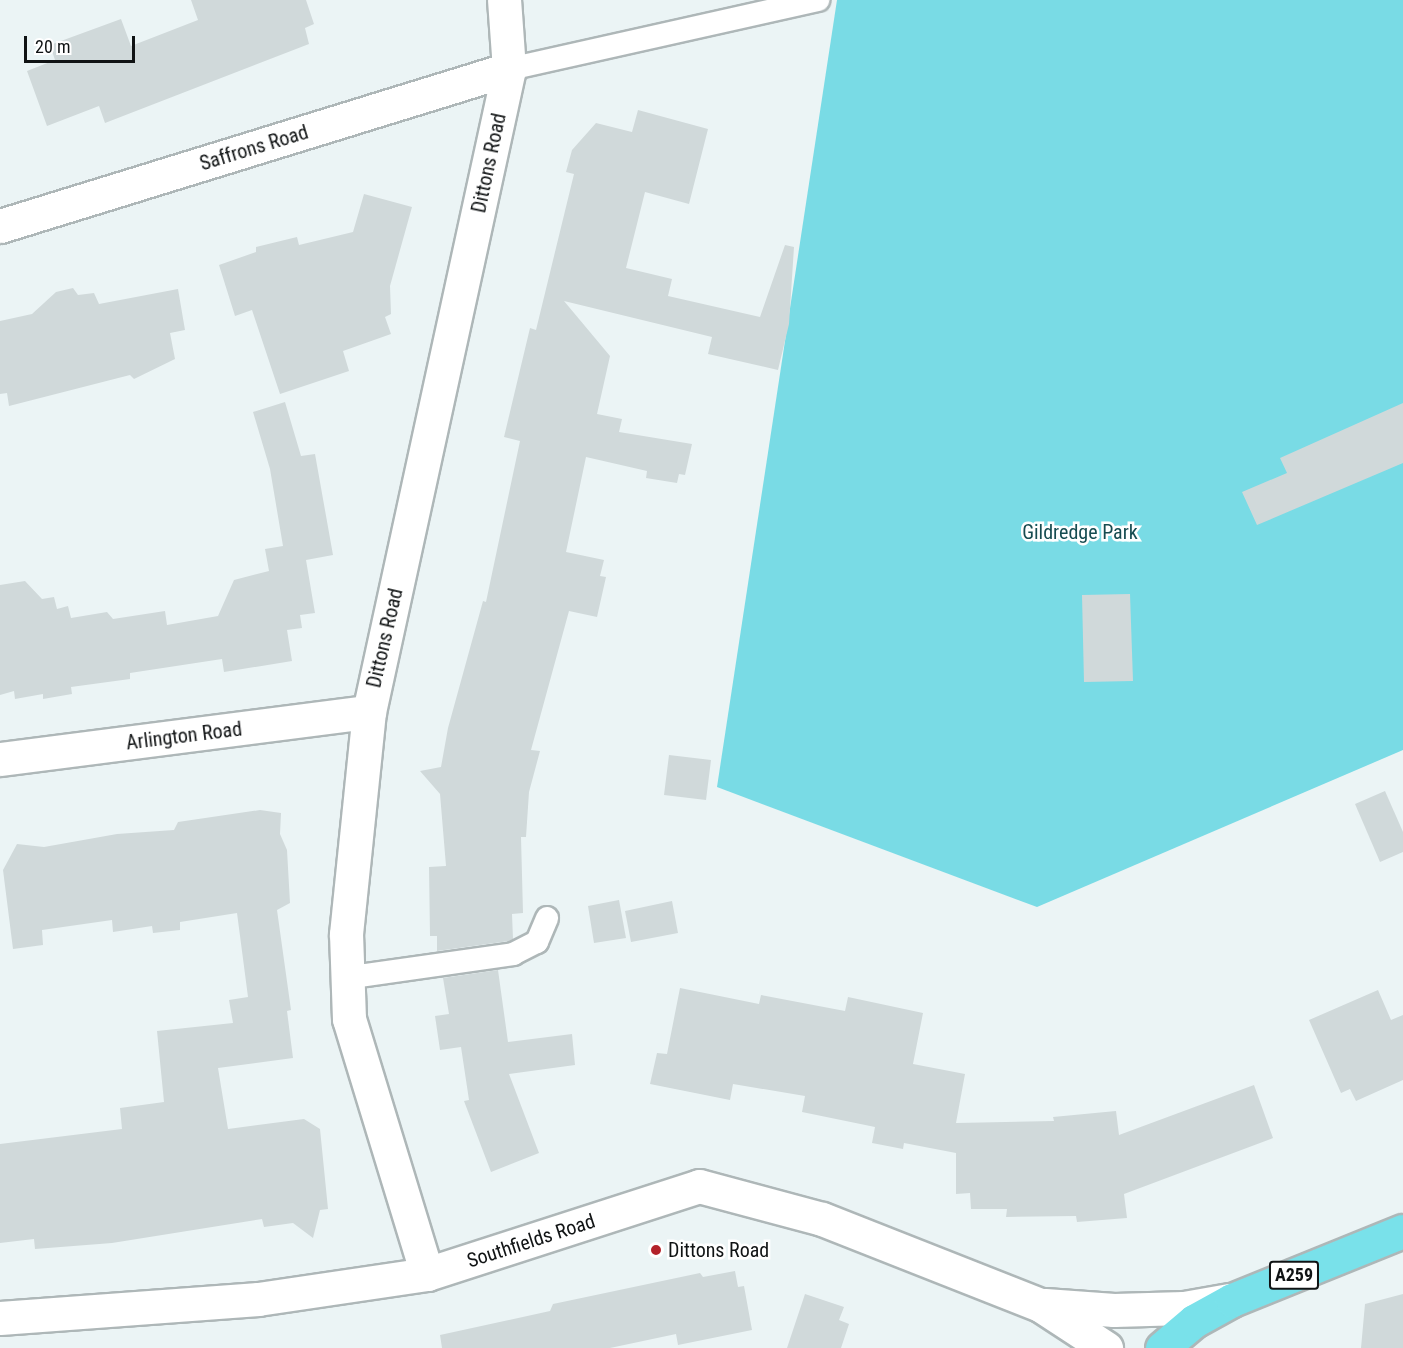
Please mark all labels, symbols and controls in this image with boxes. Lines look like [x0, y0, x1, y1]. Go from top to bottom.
scale bar [27, 24, 138, 62]
text: 20 m [35, 36, 70, 57]
street label: Dittons Road [467, 111, 511, 215]
street label: Saffrons Road [197, 120, 311, 176]
park label: Gildredge Park [1022, 520, 1138, 544]
street label: Dittons Road [362, 586, 408, 690]
street label: Arlington Road [125, 717, 243, 755]
street label: Southfields Road [464, 1209, 598, 1273]
place label: Dittons Road [668, 1238, 769, 1262]
marker: Dittons Road [649, 1243, 663, 1257]
road number: A259 [1268, 1260, 1320, 1290]

